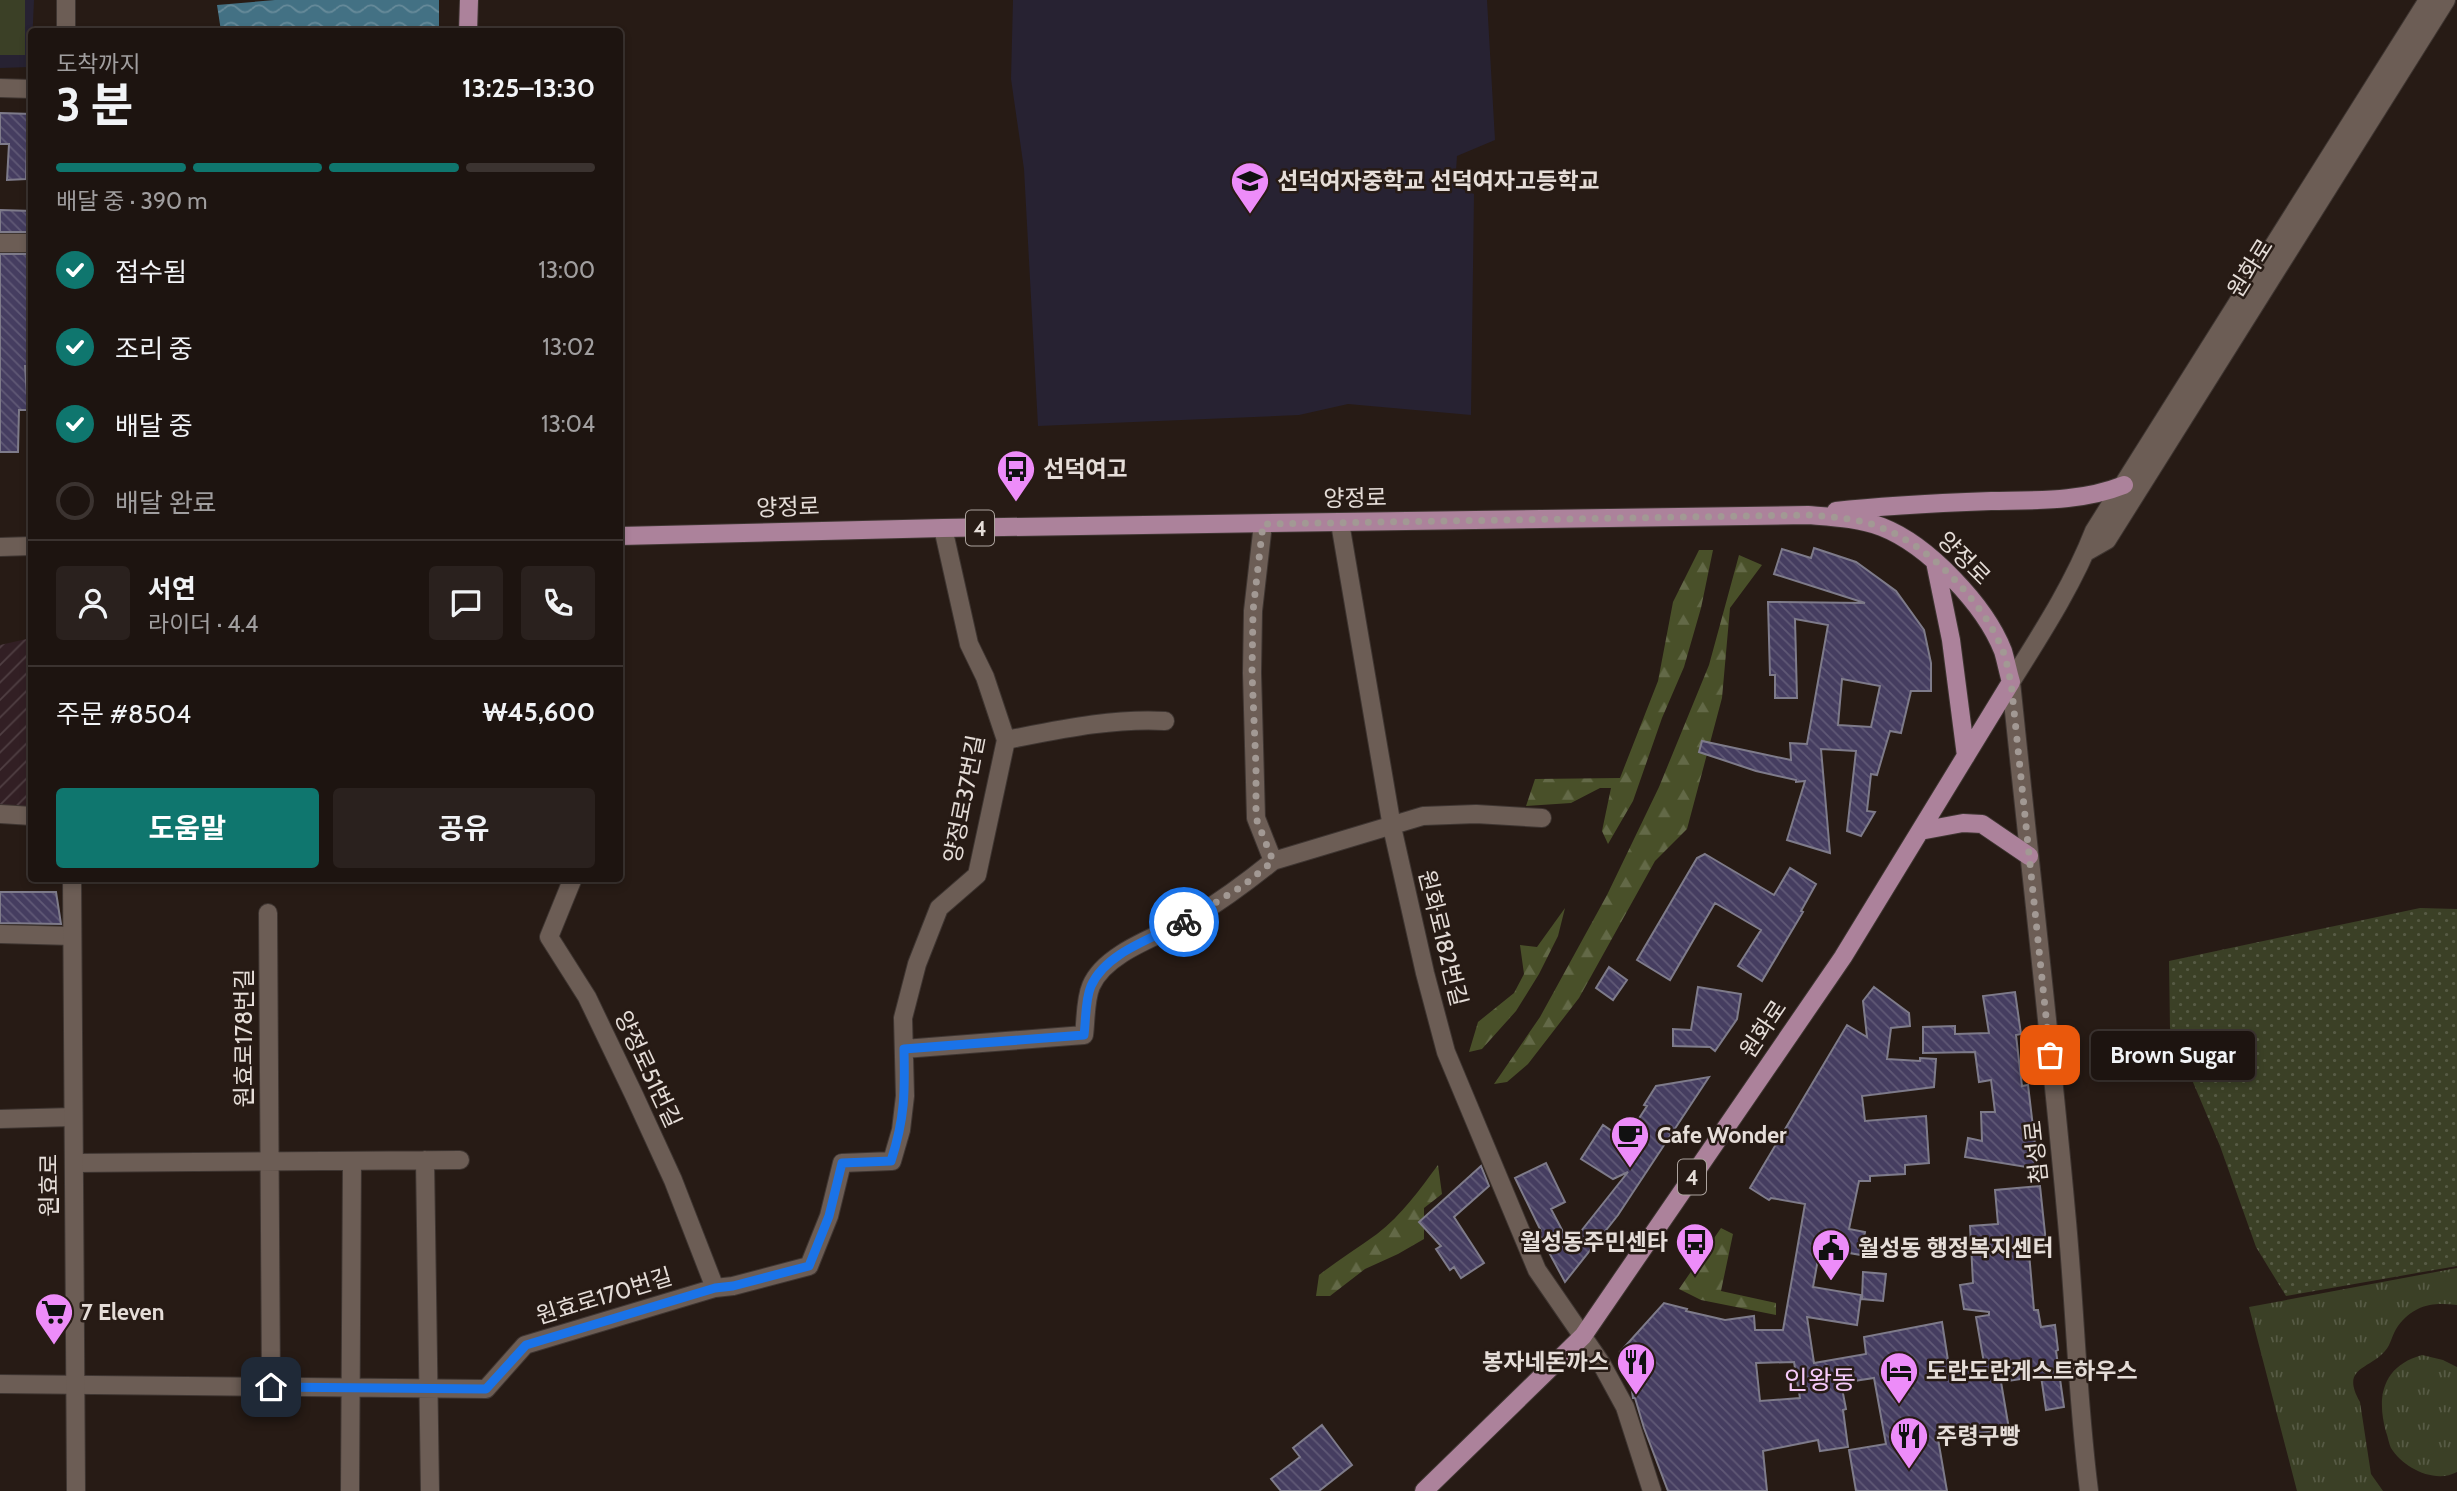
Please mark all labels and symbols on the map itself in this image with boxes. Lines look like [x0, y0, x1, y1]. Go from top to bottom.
school or university icon: 선덕여자중학교 선덕여자고등학교 [1229, 160, 1271, 215]
place label: 선덕여자중학교 선덕여자고등학교 [1277, 167, 1600, 195]
street label: 원화로 [2221, 234, 2279, 302]
bus stop icon: 선덕여고 [995, 448, 1037, 503]
place label: 선덕여고 [1043, 455, 1128, 483]
street label: 양정로 [1323, 483, 1387, 513]
street label: 양정로 [756, 492, 820, 522]
road number: 4 [966, 510, 994, 546]
street label: 양정로 [1932, 526, 1996, 590]
street label: 양정로37번길 [938, 733, 990, 865]
street label: 원화로182번길 [1413, 867, 1473, 1009]
courier [1149, 887, 1219, 957]
street label: 원효로178번길 [230, 969, 258, 1107]
street label: 원화로 [1734, 995, 1792, 1063]
street label: 양정로51번길 [609, 1006, 687, 1132]
pin [2020, 1025, 2080, 1085]
callout: Brown Sugar [2092, 1030, 2256, 1080]
cafe icon: Cafe Wonder [1609, 1114, 1651, 1169]
street label: 첨성로 [2019, 1119, 2053, 1185]
place label: Cafe Wonder [1657, 1121, 1787, 1149]
street label: 원효로 [35, 1153, 63, 1217]
road number: 4 [1678, 1160, 1706, 1194]
bus stop icon: 월성동주민센타 [1674, 1221, 1716, 1276]
public building icon: 월성동 행정복지센터 [1810, 1227, 1852, 1282]
place label: 월성동주민센타 [1520, 1228, 1668, 1256]
place label: 월성동 행정복지센터 [1858, 1234, 2054, 1262]
street label: 원효로170번길 [533, 1262, 675, 1330]
supermarket icon: 7 Eleven [33, 1291, 75, 1346]
place label: 7 Eleven [81, 1298, 164, 1326]
restaurant icon: 봉자네돈까스 [1615, 1341, 1657, 1396]
place label: 봉자네돈까스 [1482, 1348, 1609, 1376]
hotel icon: 도란도란게스트하우스 [1878, 1350, 1920, 1405]
pin [241, 1357, 301, 1417]
place label: 도란도란게스트하우스 [1926, 1357, 2138, 1385]
district label: 인왕동 [1784, 1364, 1856, 1396]
restaurant icon: 주령구빵 [1888, 1415, 1930, 1470]
place label: 주령구빵 [1936, 1422, 2021, 1450]

